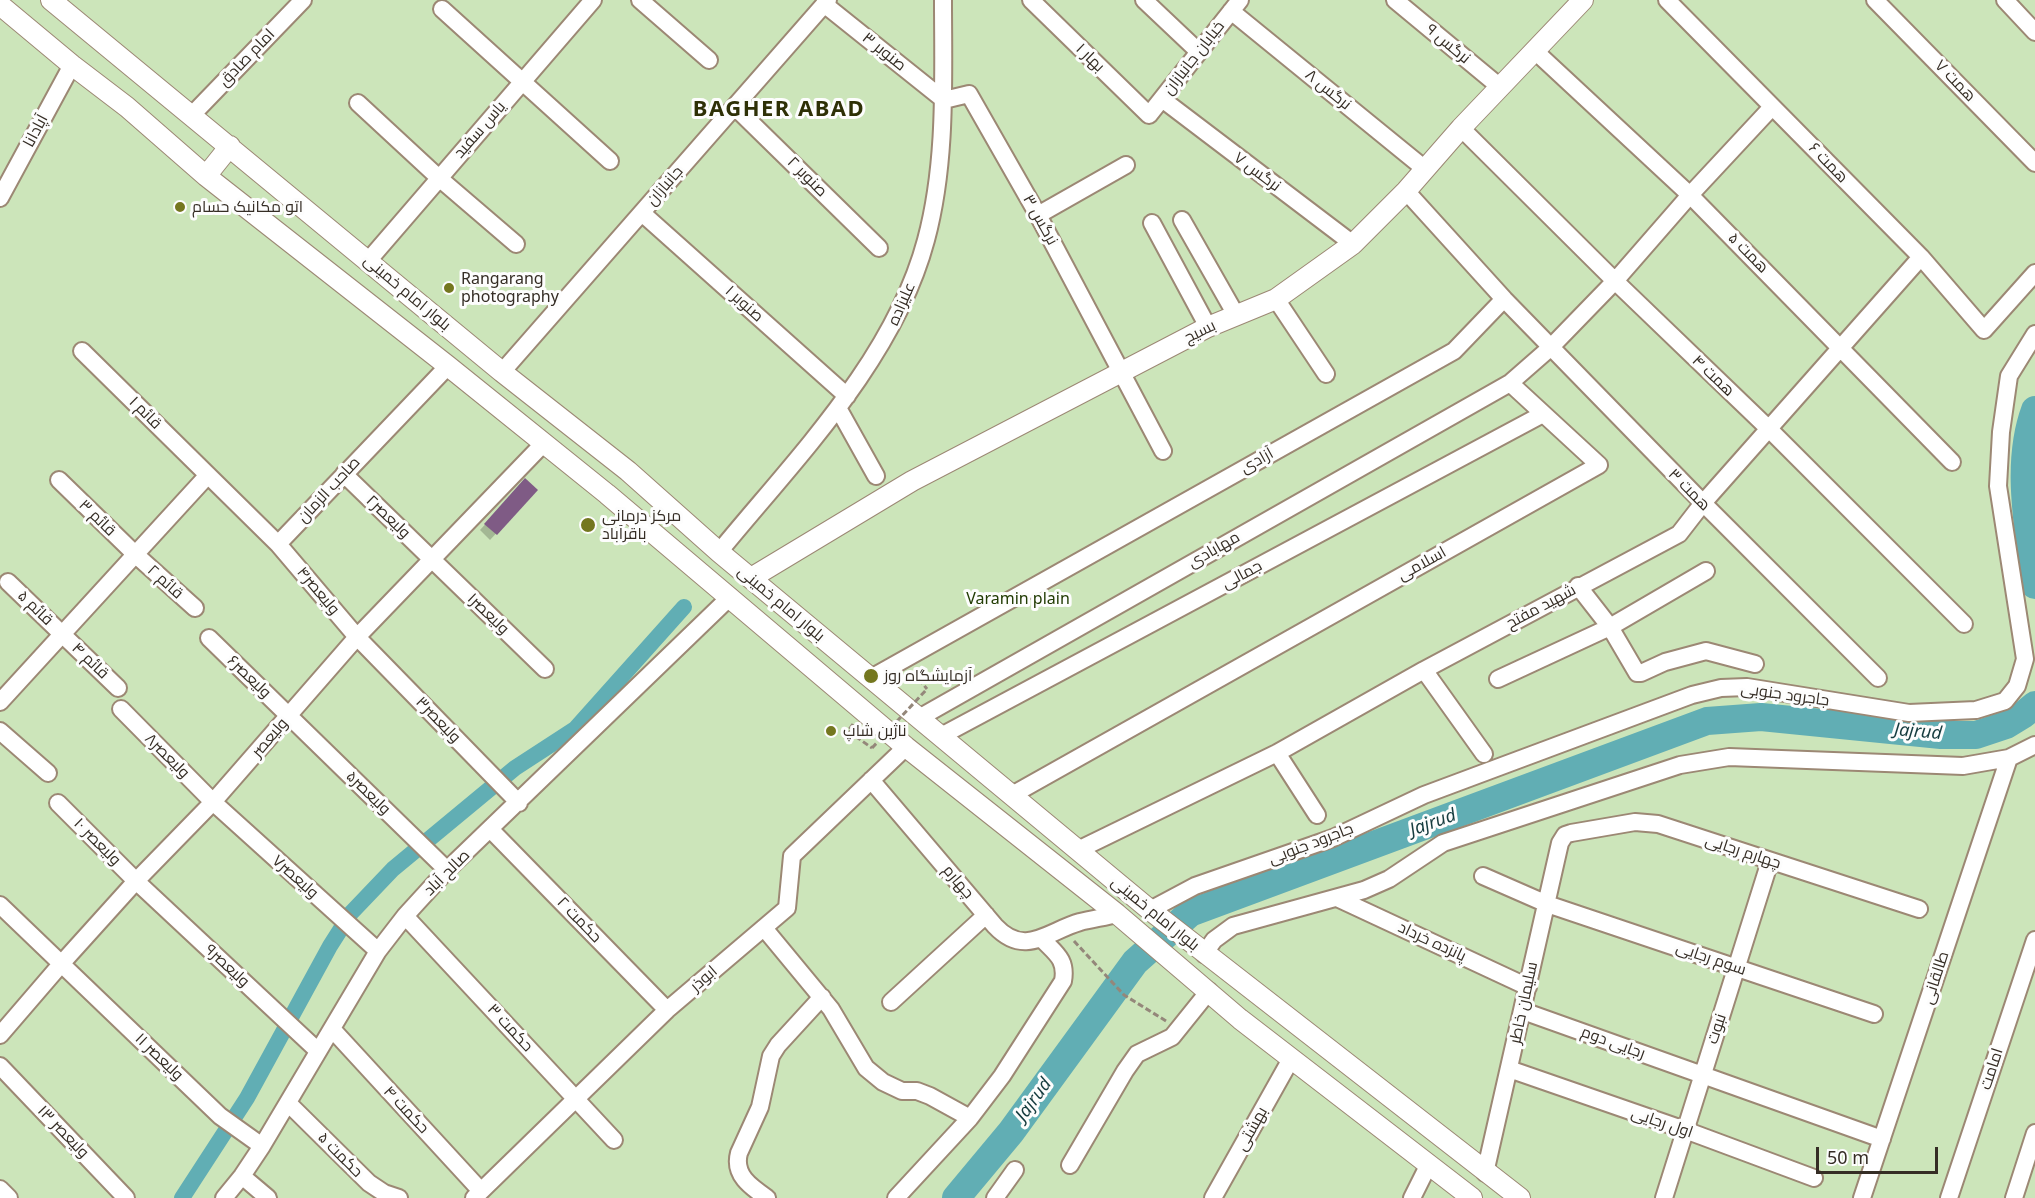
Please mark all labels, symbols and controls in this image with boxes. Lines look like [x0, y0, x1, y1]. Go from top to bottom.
street label: خیابان جانبازان [1159, 17, 1229, 99]
street label: نرگس ۹ [1422, 20, 1474, 68]
street label: امام صادق [215, 25, 279, 91]
street label: صنوبر ۳ [858, 28, 910, 76]
street label: بهار ۱ [1072, 40, 1108, 76]
street label: همت ۷ [1930, 56, 1980, 106]
street label: نرگس ۸ [1301, 66, 1355, 114]
district label: BAGHER ABAD [693, 97, 865, 123]
street label: یاس سفید [450, 98, 510, 162]
street label: آپادانا [19, 111, 53, 151]
street label: همت ۶ [1804, 139, 1852, 187]
street label: نرگس ۷ [1230, 148, 1284, 196]
street label: صنوبر ۲ [783, 153, 831, 201]
street label: جانبازان [643, 162, 687, 210]
street label: نرگس ۳ [1018, 191, 1062, 249]
place label: اتو مکانیک حسام [192, 197, 303, 217]
marker: اتو مکانیک حسام [173, 200, 187, 214]
street label: همت ۵ [1724, 229, 1772, 277]
street label: بلوار امام خمینی [360, 251, 454, 335]
place label: Rangarang photography [461, 269, 559, 307]
street label: علیزاده [884, 279, 920, 329]
marker: Rangarang photography [442, 281, 456, 295]
street label: صنوبر ۱ [721, 282, 767, 326]
street label: بسیج [1181, 316, 1219, 348]
street label: همت ۴ [1688, 351, 1738, 401]
street label: قائم ۱ [125, 393, 165, 433]
street label: آزادی [1237, 444, 1277, 478]
street label: صاحب الزمان [294, 453, 364, 527]
street label: همت ۳ [1664, 465, 1714, 515]
street label: ولیعصر۲ [362, 491, 414, 543]
street label: قائم ۳ [74, 496, 120, 540]
place label: مرکز درمانی باقرآباد [602, 506, 681, 544]
marker: مرکز درمانی باقرآباد [579, 516, 597, 534]
street label: مهابادی [1185, 528, 1243, 572]
street label: اسلامی [1394, 543, 1450, 585]
street label: جمالی [1219, 556, 1265, 594]
street label: قائم ۲ [143, 561, 187, 603]
street label: بلوار امام خمینی [734, 562, 828, 646]
street label: ولیعصر۴ [292, 563, 344, 619]
street label: شهید مفتح [1503, 581, 1579, 633]
street label: قائم ۵ [13, 586, 57, 630]
street label: ولیعصر۱ [463, 589, 513, 639]
park label: Varamin plain [966, 589, 1070, 609]
street label: قائم ۴ [67, 639, 113, 683]
street label: ولیعصر۶ [223, 651, 275, 703]
place label: آزمایشگاه روز [884, 666, 972, 686]
marker: آزمایشگاه روز [862, 667, 880, 685]
street label: جاجرود جنوبی [1740, 679, 1830, 711]
street label: ولیعصر۳ [411, 693, 465, 747]
street label: ولیعصر [248, 714, 292, 762]
water label: Jajrud [1893, 719, 1943, 745]
place label: ناژین شاپ [843, 721, 906, 741]
marker: ناژین شاپ [824, 724, 838, 738]
street label: ولیعصر۸ [140, 729, 194, 783]
street label: ولیعصر۵ [342, 767, 394, 819]
water label: Jajrud [1407, 805, 1459, 841]
street label: ولیعصر ۱۰ [69, 814, 125, 870]
street label: جاجرود جنوبی [1266, 819, 1356, 869]
street label: چهارم رجایی [1703, 831, 1783, 873]
street label: صالح آباد [420, 846, 474, 900]
street label: ولیعصر۷ [268, 851, 322, 903]
street label: چهارم [938, 861, 978, 903]
street label: بلوار امام خمینی [1107, 873, 1203, 955]
street label: حکمت ۲ [553, 893, 605, 947]
street label: پانزده خرداد [1395, 918, 1469, 966]
street label: سوم رجایی [1673, 938, 1749, 980]
street label: ولیعصر۹ [201, 940, 253, 992]
street label: طالقانی [1918, 949, 1954, 1007]
street label: سلیمان خاطر [1506, 960, 1542, 1046]
street label: ابوذر [686, 962, 722, 996]
street label: حکمت ۳ [483, 1000, 537, 1056]
street label: نبوت [1703, 1011, 1731, 1047]
street label: رجایی دوم [1578, 1023, 1648, 1063]
street label: ولیعصر ۱۱ [131, 1029, 187, 1085]
street label: امامت [1976, 1046, 2008, 1092]
water label: Jajrud [1011, 1074, 1057, 1126]
street label: حکمت ۴ [379, 1082, 433, 1138]
street label: ولیعصر ۱۳ [33, 1102, 93, 1162]
street label: اول رجایی [1629, 1103, 1695, 1143]
street label: بهشتی [1232, 1104, 1272, 1154]
street label: حکمت ۵ [313, 1128, 367, 1182]
scale bar [1819, 1135, 1940, 1173]
text: 50 m [1827, 1145, 1869, 1169]

